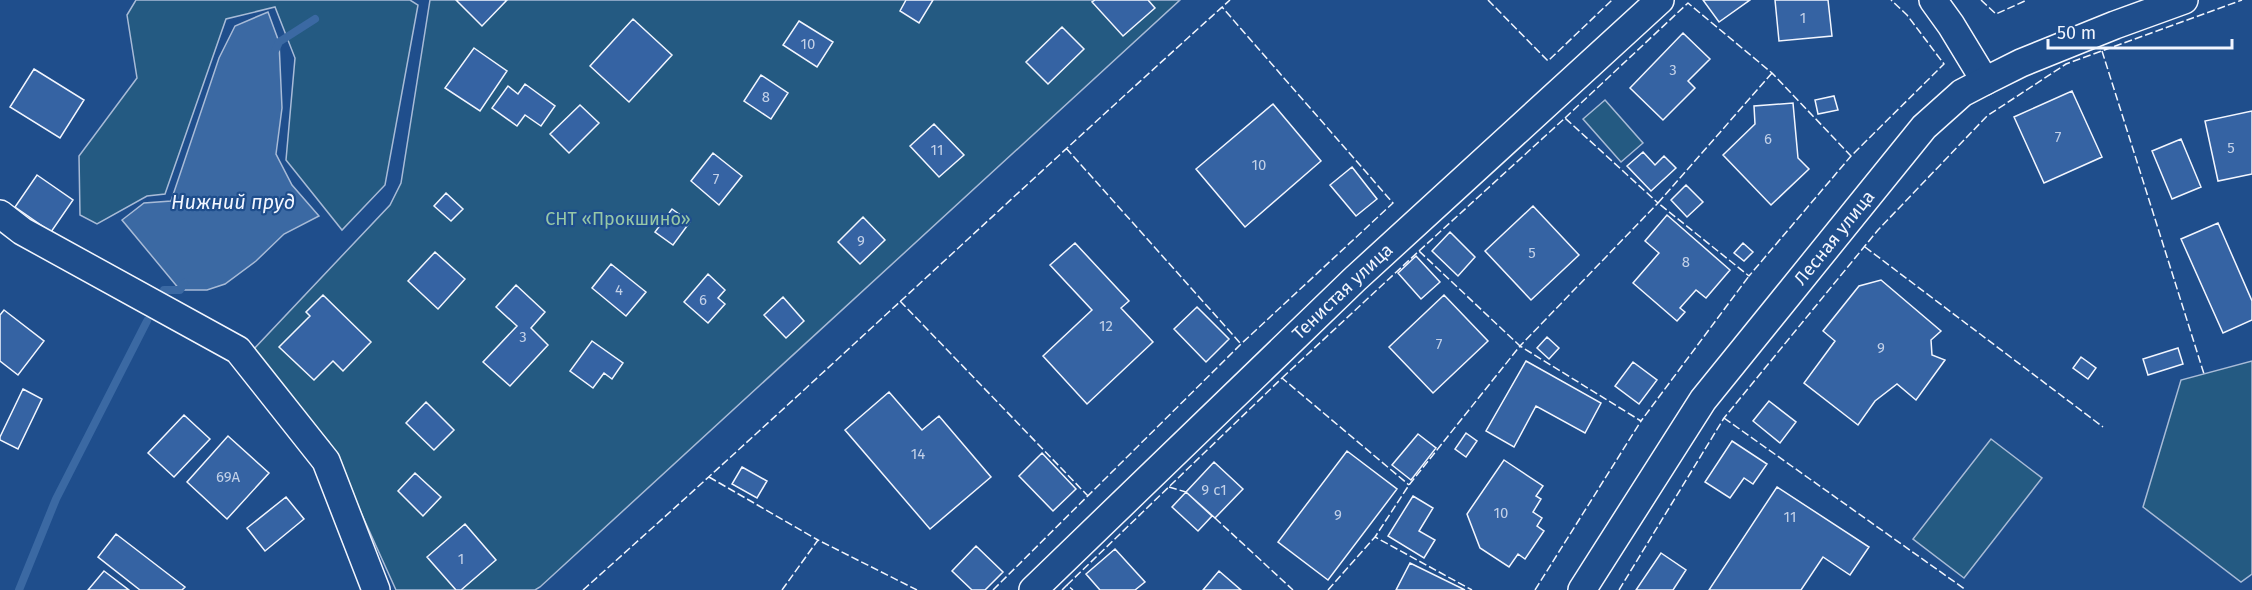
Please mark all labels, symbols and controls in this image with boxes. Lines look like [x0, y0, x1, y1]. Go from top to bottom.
house number: 1 [1800, 9, 1806, 27]
scale bar [2048, 12, 2232, 50]
text: 50 m [2057, 22, 2096, 44]
house number: 10 [801, 35, 815, 53]
house number: 3 [1669, 61, 1677, 79]
house number: 8 [762, 88, 770, 106]
house number: 7 [2055, 128, 2062, 146]
house number: 6 [1764, 130, 1772, 148]
house number: 5 [2227, 139, 2235, 157]
house number: 11 [931, 141, 943, 159]
house number: 10 [1252, 156, 1266, 174]
house number: 7 [713, 170, 720, 188]
street label: Лесная улица [1789, 186, 1879, 290]
water label: Нижний пруд [171, 190, 295, 214]
park label: СНТ «Прокшино» [545, 208, 691, 230]
house number: 9 [857, 232, 865, 250]
street label: Тенистая улица [1288, 239, 1397, 344]
house number: 5 [1528, 244, 1536, 262]
house number: 8 [1682, 253, 1690, 271]
house number: 4 [615, 281, 623, 299]
house number: 6 [699, 291, 707, 309]
house number: 12 [1099, 317, 1113, 335]
house number: 3 [519, 328, 527, 346]
house number: 7 [1436, 335, 1443, 353]
house number: 9 [1877, 339, 1885, 357]
house number: 14 [911, 445, 925, 463]
house number: 69А [216, 468, 240, 486]
house number: 9 с1 [1201, 481, 1227, 499]
house number: 10 [1494, 504, 1508, 522]
house number: 9 [1334, 506, 1342, 524]
house number: 11 [1784, 508, 1796, 526]
house number: 1 [458, 550, 464, 568]

